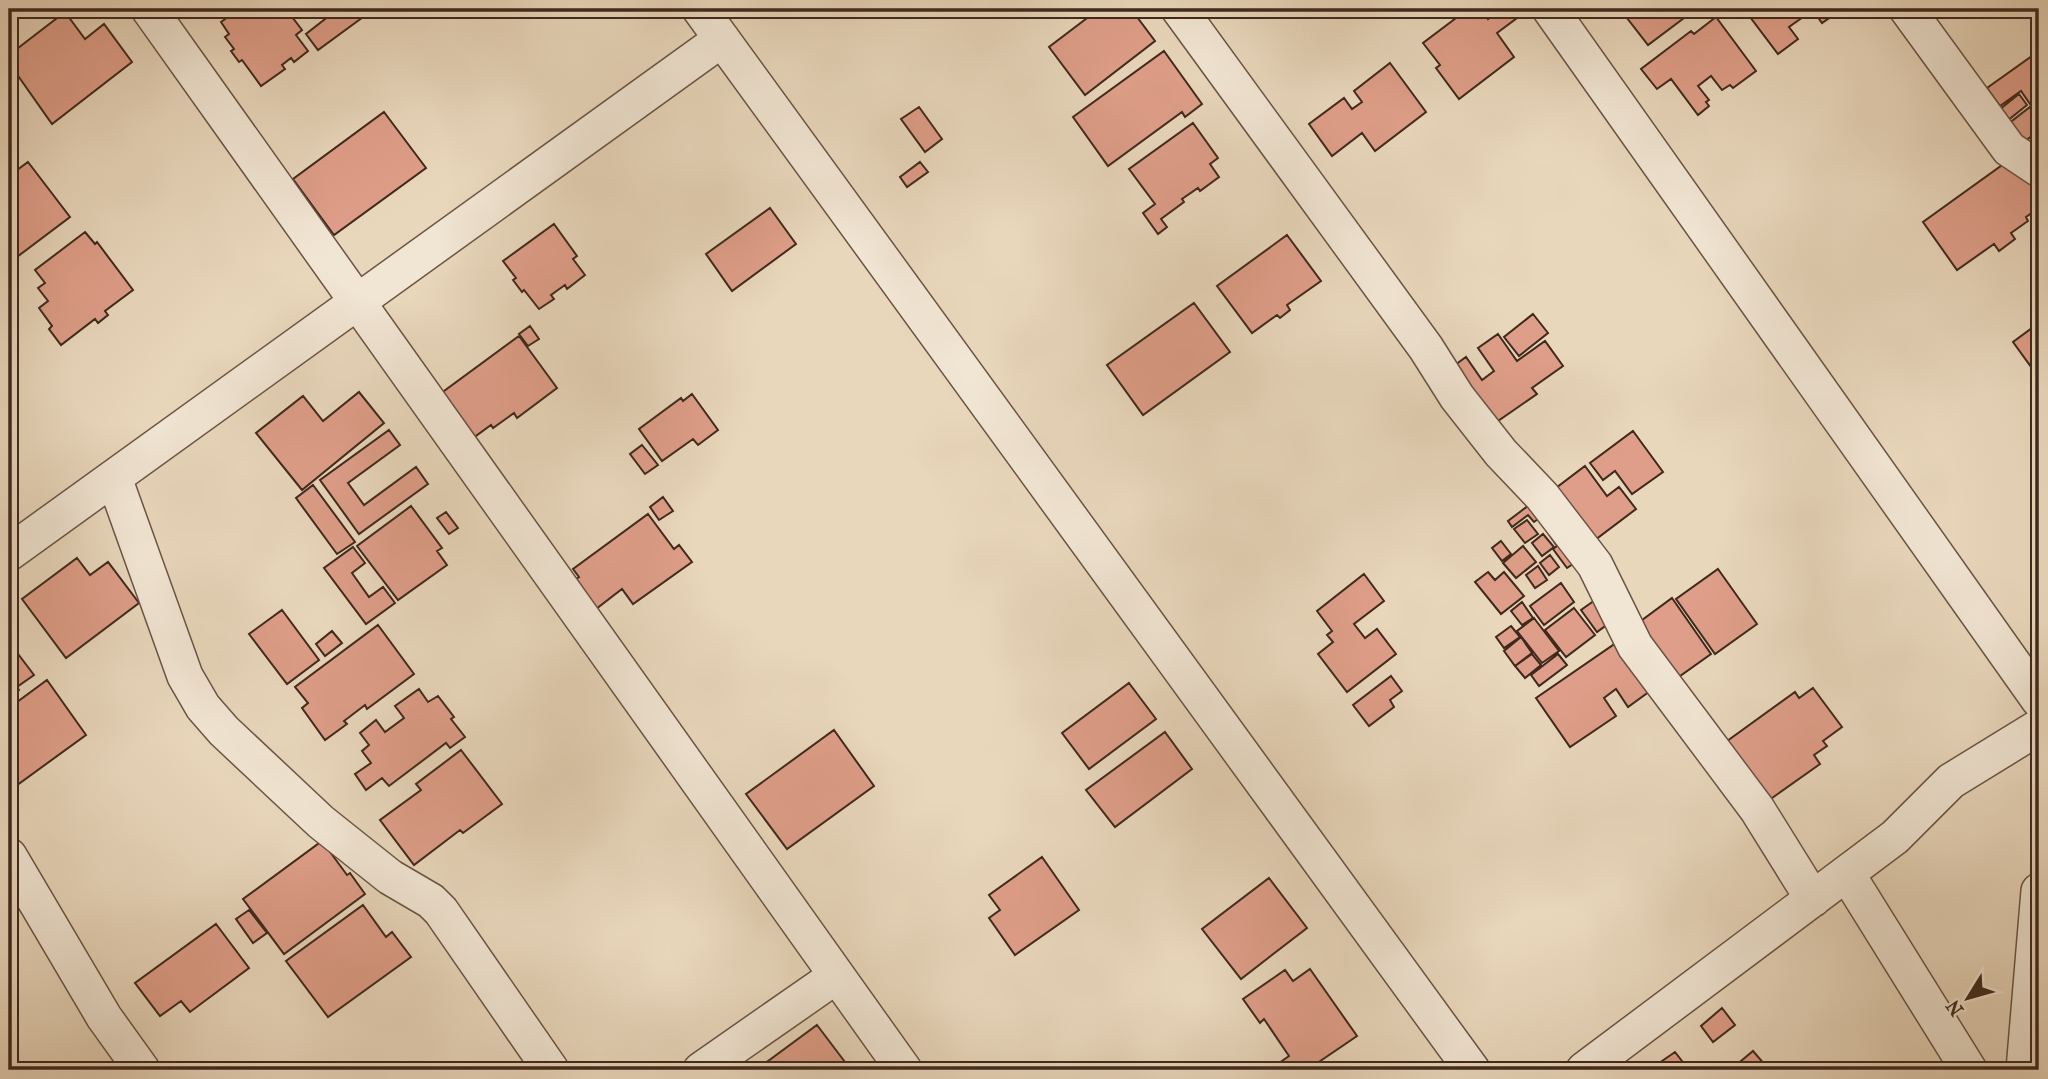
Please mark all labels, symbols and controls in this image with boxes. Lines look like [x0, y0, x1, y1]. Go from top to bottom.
north arrow [1932, 964, 2002, 1034]
text: N [1942, 995, 1968, 1020]

